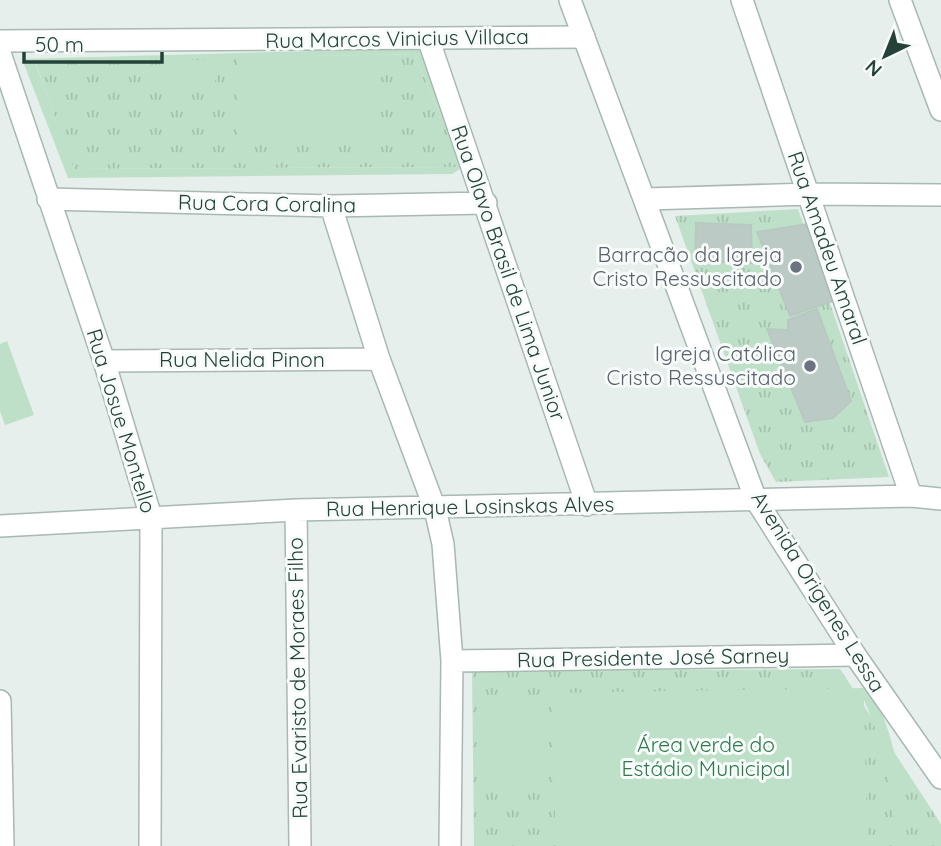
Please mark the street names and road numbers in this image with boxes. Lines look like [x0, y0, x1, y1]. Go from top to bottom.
street label: Rua Marcos Vinicius Villaca [265, 23, 529, 53]
street label: Rua Olavo Brasil de Lima Junior [446, 121, 572, 424]
street label: Rua Amadeu Amaral [783, 148, 873, 348]
street label: Rua Cora Coralina [178, 188, 356, 218]
street label: Rua Josue Montello [82, 325, 162, 516]
street label: Rua Nelida Pinon [159, 346, 325, 372]
street label: Avenida Origenes Lessa [746, 486, 891, 697]
street label: Rua Henrique Losinskas Alves [326, 490, 614, 522]
street label: Rua Evaristo de Moraes Filho [282, 537, 312, 819]
street label: Rua Presidente José Sarney [517, 642, 789, 672]

